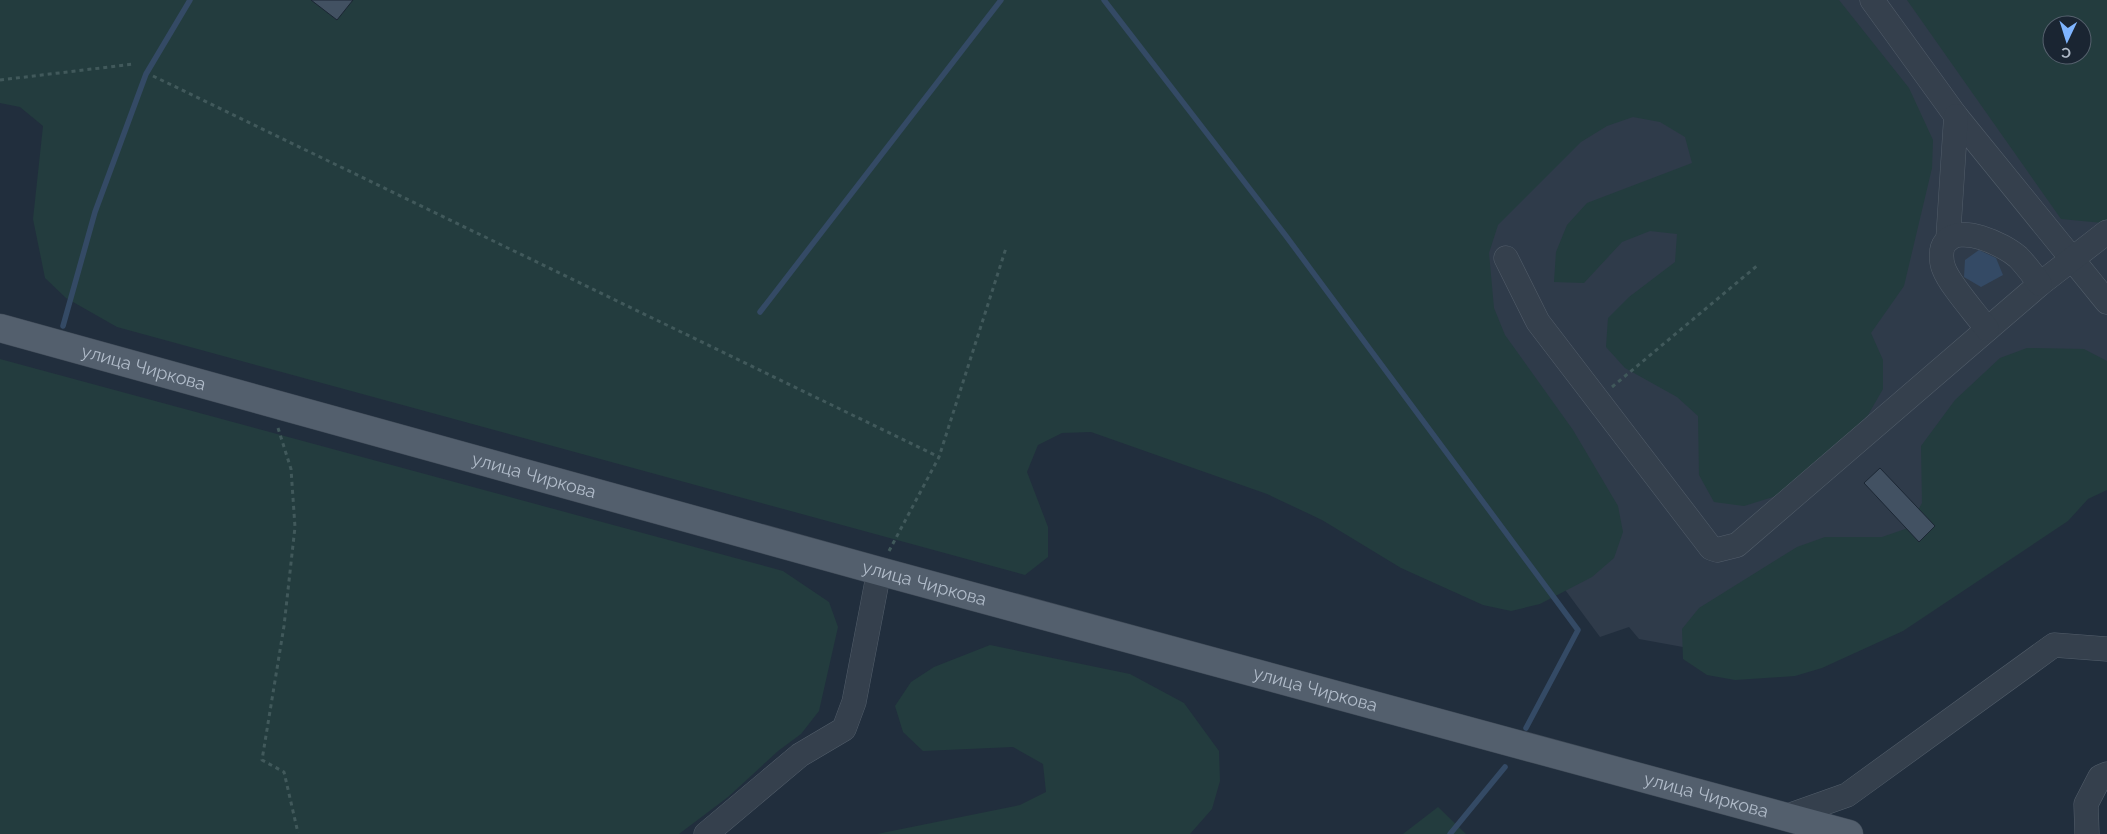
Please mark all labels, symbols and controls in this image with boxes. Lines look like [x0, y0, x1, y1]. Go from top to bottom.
north arrow [2042, 15, 2092, 65]
text: С [2060, 45, 2071, 61]
street label: улица Чиркова [79, 340, 208, 394]
street label: улица Чиркова [470, 448, 599, 502]
street label: улица Чиркова [860, 556, 989, 610]
street label: улица Чиркова [1251, 662, 1380, 716]
street label: улица Чиркова [1642, 768, 1771, 822]

